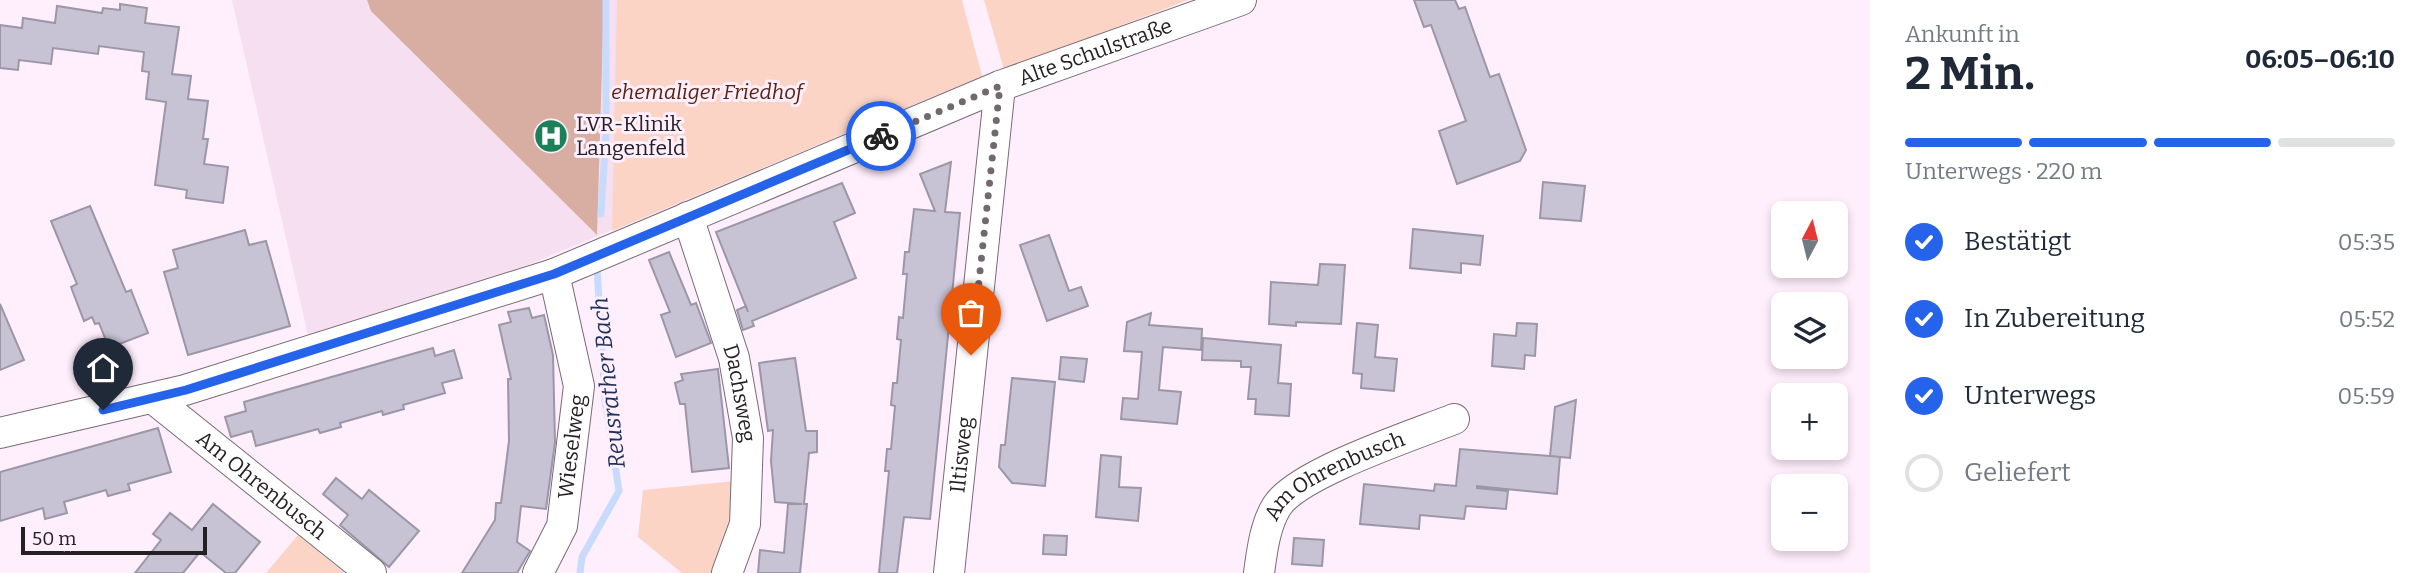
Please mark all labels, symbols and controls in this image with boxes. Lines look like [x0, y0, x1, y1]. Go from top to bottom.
street label: Alte Schulstraße [1015, 13, 1176, 91]
text: Ankunft in [1905, 20, 2020, 48]
text: 06:05–06:10 [2245, 44, 2395, 75]
text: 2 Min. [1905, 46, 2035, 101]
park label: ehemaliger Friedhof [611, 79, 806, 105]
courier [846, 101, 916, 171]
place label: LVR-Klinik Langenfeld [576, 111, 685, 161]
hospital icon: LVR-Klinik Langenfeld [532, 117, 570, 155]
icon: bike [862, 117, 900, 155]
text: Unterwegs · 220 m [1905, 157, 2102, 185]
north arrow [1771, 201, 1848, 278]
map controls [1771, 201, 1848, 551]
icon: check [1905, 223, 1943, 261]
text: Bestätigt [1964, 226, 2071, 257]
text: 05:35 [2338, 228, 2395, 256]
pin [941, 283, 1001, 355]
button: layers [1771, 292, 1848, 369]
icon: bag [952, 294, 990, 332]
water label: Reusrather Bach [585, 296, 631, 470]
icon: check [1905, 300, 1943, 338]
text: In Zubereitung [1964, 303, 2145, 334]
text: 05:52 [2339, 305, 2395, 333]
pin [73, 338, 133, 410]
street label: Dachsweg [717, 341, 762, 444]
icon: home [84, 349, 122, 387]
icon: check [1905, 377, 1943, 415]
text: Unterwegs [1964, 380, 2096, 411]
text: 05:59 [2338, 382, 2395, 410]
button: + [1771, 383, 1848, 460]
street label: Wieselweg [552, 392, 591, 500]
street label: Iltisweg [944, 415, 978, 494]
street label: Am Ohrenbusch [191, 425, 332, 545]
street label: Am Ohrenbusch [1258, 426, 1408, 525]
text: Geliefert [1964, 457, 2071, 488]
button: − [1771, 474, 1848, 551]
scale bar [21, 524, 206, 556]
text: 50 m [32, 527, 76, 550]

